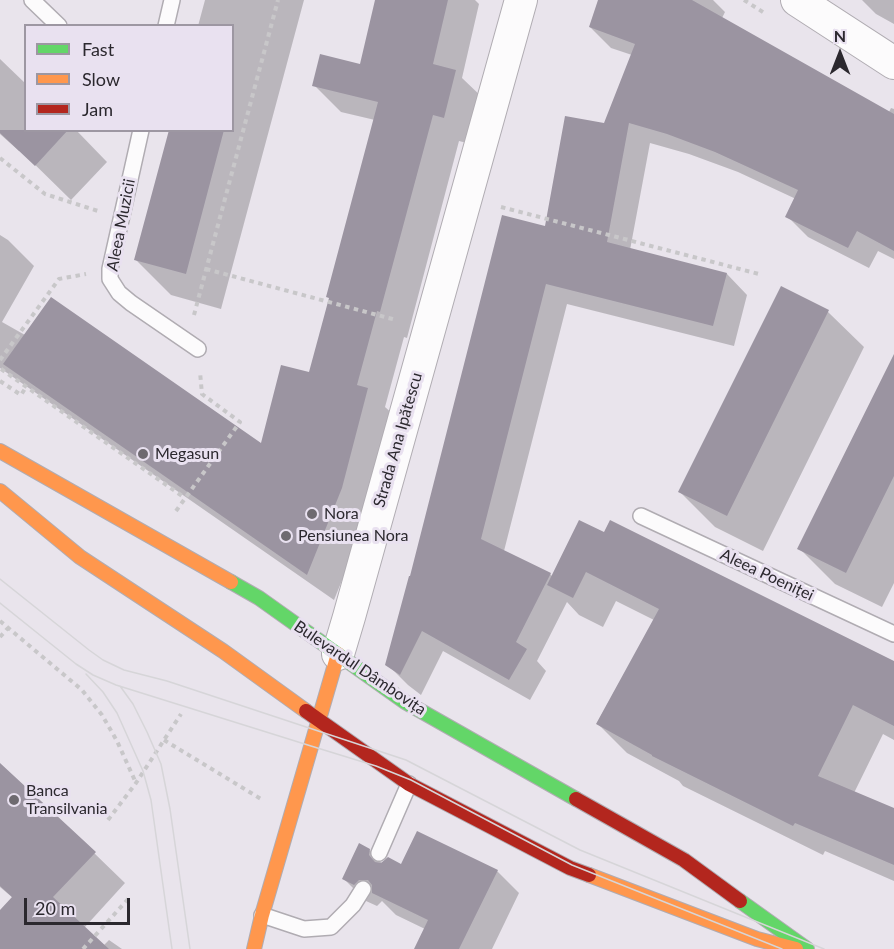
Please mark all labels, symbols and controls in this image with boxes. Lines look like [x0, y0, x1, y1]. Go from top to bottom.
legend [24, 24, 234, 132]
north arrow [810, 24, 870, 84]
text: N [834, 26, 846, 45]
text: Fast [82, 38, 114, 60]
text: Slow [82, 68, 120, 90]
text: Jam [82, 98, 113, 120]
street label: Aleea Muzicii [103, 177, 139, 273]
street label: Strada Ana Ipătescu [370, 370, 426, 510]
place label: Megasun [155, 444, 219, 464]
marker: Megasun [136, 447, 150, 461]
place label: Nora [324, 504, 359, 524]
marker: Nora [305, 507, 319, 521]
place label: Pensiunea Nora [298, 526, 408, 546]
marker: Pensiunea Nora [279, 529, 293, 543]
street label: Aleea Poeniței [717, 545, 817, 605]
street label: Bulevardul Dâmbovița [290, 617, 430, 719]
place label: Banca Transilvania [26, 781, 108, 819]
marker: Banca Transilvania [7, 793, 21, 807]
scale bar [27, 886, 134, 924]
text: 20 m [35, 897, 75, 919]

